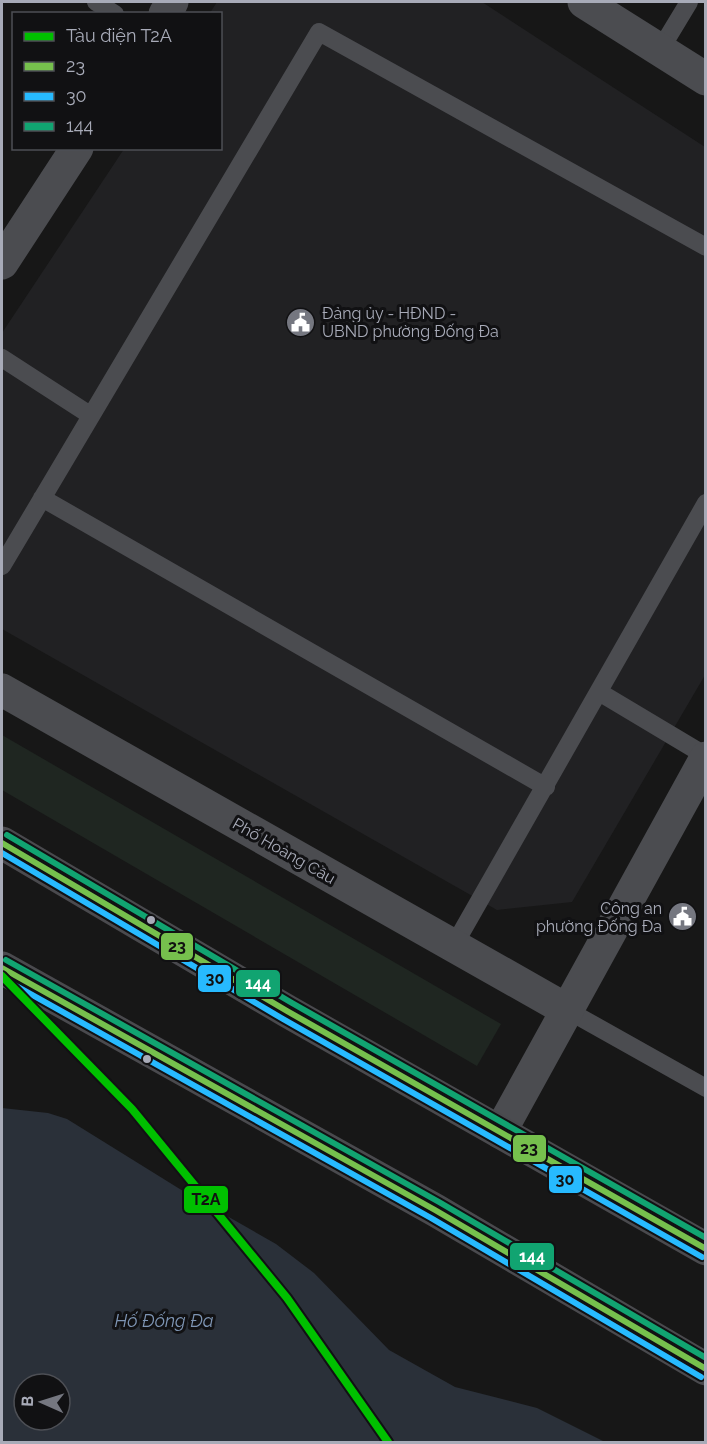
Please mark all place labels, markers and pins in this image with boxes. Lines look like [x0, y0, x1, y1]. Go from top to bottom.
place label: Đảng ủy - HĐND - UBND phường Đống Đa [322, 304, 499, 341]
public building icon: Đảng ủy - HĐND - UBND phường Đống Đa [285, 306, 317, 338]
place label: Công an phường Đống Đa [536, 899, 662, 936]
public building icon: Công an phường Đống Đa [667, 901, 699, 933]
unlabelled marker [145, 914, 157, 926]
unlabelled marker [141, 1053, 153, 1065]

